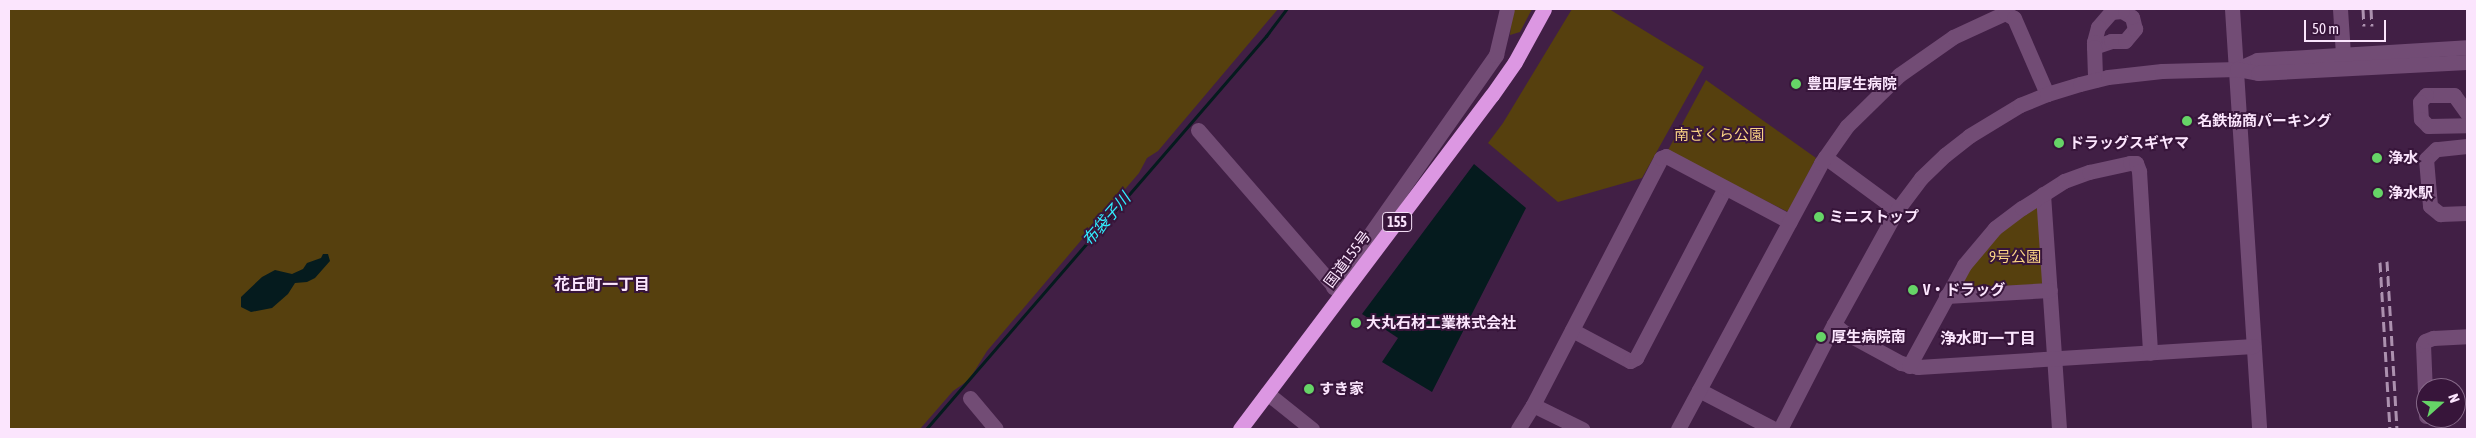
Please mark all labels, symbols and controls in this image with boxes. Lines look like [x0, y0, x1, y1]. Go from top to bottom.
scale bar [2306, 10, 2388, 42]
text: 50 m [2312, 20, 2339, 37]
place label: 豊田厚生病院 [1807, 75, 1897, 93]
marker: 豊田厚生病院 [1789, 77, 1803, 91]
place label: 名鉄協商パーキング [2197, 112, 2332, 130]
marker: 名鉄協商パーキング [2181, 115, 2193, 127]
park label: 南さくら公園 [1674, 126, 1764, 144]
place label: ドラッグスギヤマ [2069, 134, 2189, 152]
marker: ドラッグスギヤマ [2053, 137, 2065, 149]
place label: 浄水 [2388, 149, 2418, 167]
marker: 浄水 [2370, 151, 2384, 165]
place label: 浄水駅 [2388, 184, 2433, 202]
marker: 浄水駅 [2372, 187, 2384, 199]
water label: 布袋子川 [1078, 189, 1134, 249]
place label: ミニストップ [1829, 208, 1919, 226]
road number: 155 [1382, 210, 1412, 233]
marker: ミニストップ [1813, 211, 1825, 223]
street label: 国道155号 [1320, 227, 1374, 291]
park label: 9号公園 [1989, 248, 2041, 266]
district label: 花丘町一丁目 [554, 274, 650, 294]
place label: V・ドラッグ [1923, 281, 2005, 299]
marker: V・ドラッグ [1907, 284, 1919, 296]
place label: 大丸石材工業株式会社 [1366, 314, 1516, 332]
marker: 大丸石材工業株式会社 [1350, 317, 1362, 329]
place label: 厚生病院南 [1831, 328, 1906, 346]
district label: 浄水町一丁目 [1940, 328, 2036, 348]
marker: 厚生病院南 [1815, 331, 1827, 343]
north arrow [2416, 378, 2466, 428]
place label: すき家 [1319, 380, 1364, 398]
marker: すき家 [1303, 383, 1315, 395]
text: N [2445, 392, 2463, 405]

